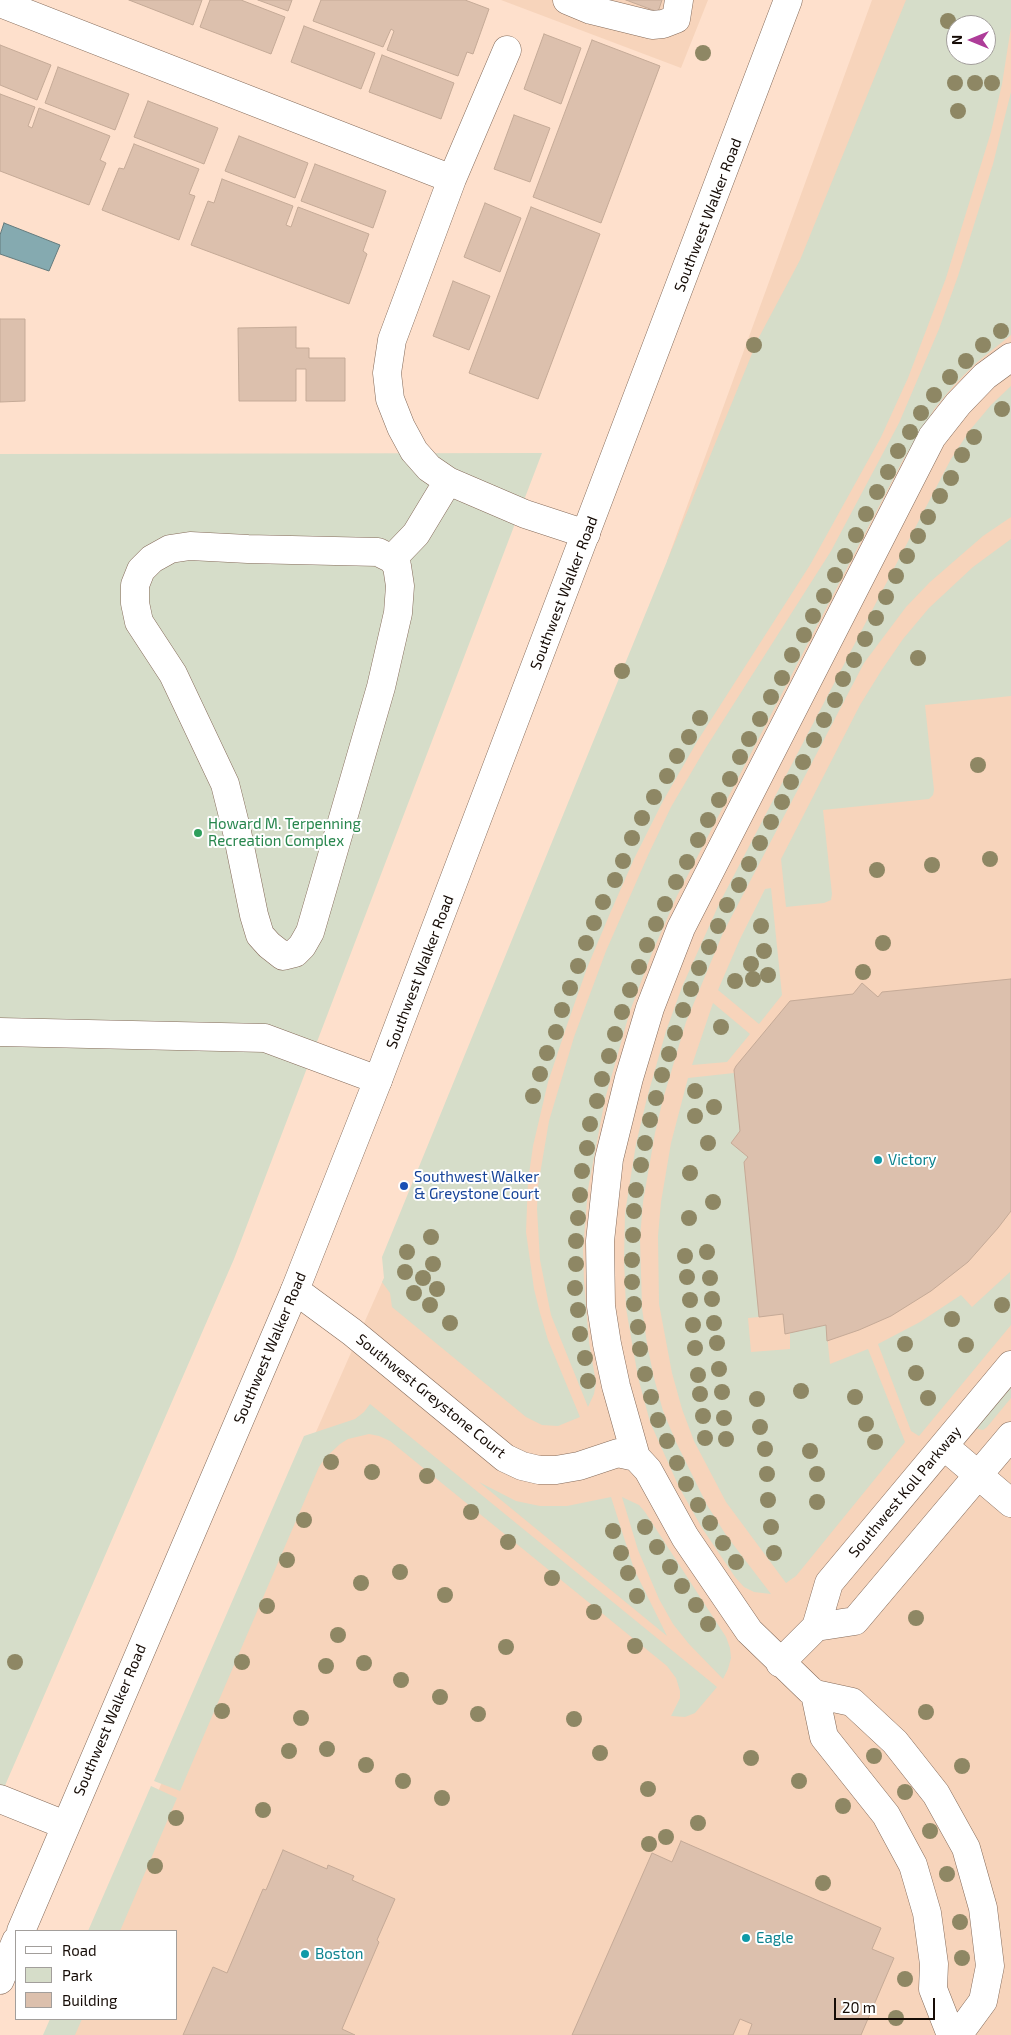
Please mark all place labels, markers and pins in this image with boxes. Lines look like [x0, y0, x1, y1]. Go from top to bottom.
place label: Howard M. Terpenning Recreation Complex [208, 815, 361, 850]
marker: Howard M. Terpenning Recreation Complex [192, 827, 204, 839]
place label: Victory [888, 1151, 936, 1169]
marker: Victory [872, 1154, 884, 1166]
place label: Southwest Walker & Greystone Court [414, 1168, 539, 1203]
marker: Southwest Walker & Greystone Court [398, 1180, 410, 1192]
place label: Eagle [756, 1929, 794, 1947]
marker: Eagle [740, 1932, 752, 1944]
place label: Boston [315, 1945, 363, 1963]
marker: Boston [299, 1948, 311, 1960]

